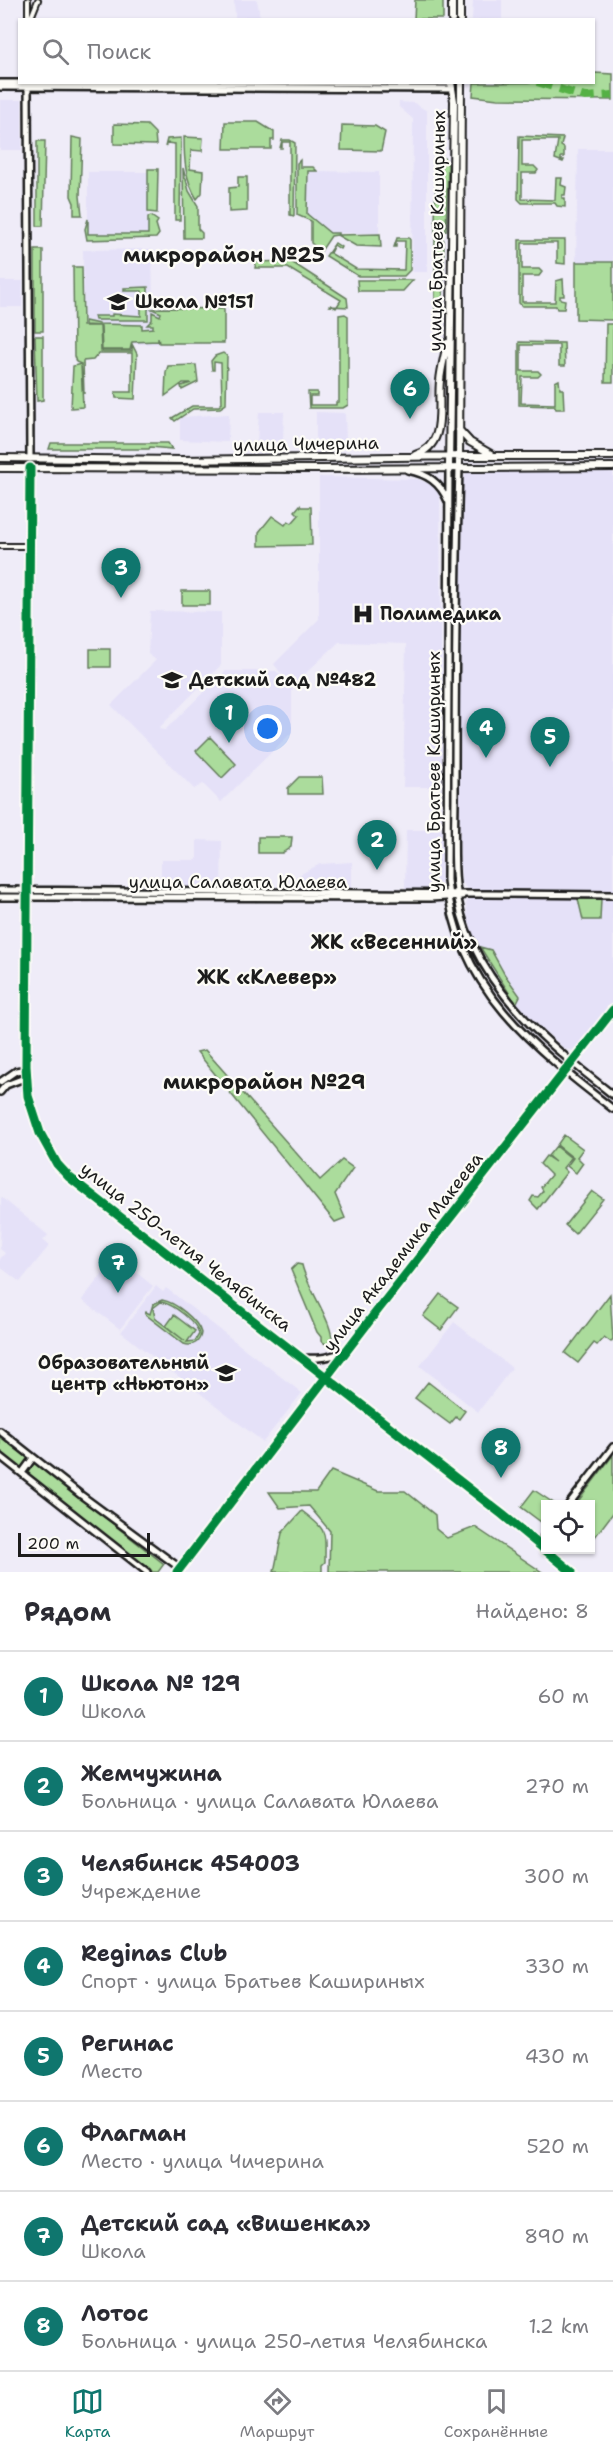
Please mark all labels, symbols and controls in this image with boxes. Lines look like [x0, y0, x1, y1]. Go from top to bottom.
search box [18, 18, 595, 84]
icon: search [39, 35, 72, 68]
text: Поиск [87, 37, 151, 66]
street label: улица Братьев Кашириных [423, 110, 451, 352]
district label: микрорайон №25 [123, 241, 325, 269]
school or university icon: Школа №151 [106, 290, 130, 314]
place label: Школа №151 [135, 290, 254, 314]
pin: 6 [390, 370, 430, 419]
street label: улица Чичерина [233, 431, 379, 457]
pin: 3 [102, 548, 140, 598]
hospital icon: Полимедика [351, 602, 375, 626]
place label: Полимедика [380, 602, 502, 626]
street label: улица Братьев Кашириных [422, 651, 446, 893]
school or university icon: Детский сад №482 [160, 668, 184, 692]
place label: Детский сад №482 [189, 668, 377, 692]
pin: 1 [210, 694, 248, 743]
pin: 4 [466, 708, 506, 758]
your location [253, 714, 282, 743]
pin: 5 [530, 718, 570, 767]
pin: 2 [358, 820, 397, 870]
street label: улица Салавата Юлаева [129, 870, 347, 894]
district label: ЖК «Весенний» [311, 929, 477, 955]
district label: ЖК «Клевер» [197, 964, 337, 990]
district label: микрорайон №29 [163, 1068, 365, 1096]
street label: улица Академика Макеева [318, 1147, 488, 1357]
street label: улица 250-летия Челябинска [75, 1157, 297, 1337]
pin: 7 [98, 1244, 138, 1293]
place label: Образовательный центр «Ньютон» [38, 1351, 210, 1396]
school or university icon: Образовательный центр «Ньютон» [214, 1361, 238, 1385]
pin: 8 [482, 1428, 520, 1478]
map controls [541, 1500, 595, 1554]
button: locate [541, 1500, 595, 1554]
scale bar [18, 1530, 150, 1558]
text: 200 m [27, 1533, 79, 1554]
text: Рядом [24, 1594, 111, 1629]
text: Найдено: 8 [476, 1598, 589, 1624]
text: Школа № 129 [81, 1669, 240, 1698]
text: 1 [39, 1683, 48, 1709]
text: 60 m [537, 1683, 589, 1709]
text: Школа [81, 1698, 146, 1724]
text: Жемчужина [81, 1759, 222, 1788]
text: 2 [37, 1773, 51, 1799]
text: 270 m [525, 1773, 589, 1799]
text: Больница · улица Салавата Юлаева [81, 1788, 438, 1814]
text: Челябинск 454003 [81, 1849, 300, 1878]
text: 3 [37, 1863, 51, 1889]
text: 300 m [523, 1863, 589, 1889]
text: Учреждение [81, 1878, 201, 1904]
text: Reginas Club [81, 1939, 228, 1968]
text: 4 [37, 1953, 51, 1979]
text: 330 m [525, 1953, 589, 1979]
text: Спорт · улица Братьев Кашириных [81, 1968, 425, 1994]
text: Регинас [81, 2029, 174, 2058]
text: 5 [37, 2043, 50, 2069]
text: 430 m [525, 2043, 589, 2069]
text: Место [81, 2058, 143, 2084]
text: Флагман [81, 2119, 187, 2148]
text: 6 [37, 2133, 51, 2159]
text: 520 m [526, 2133, 589, 2159]
text: Место · улица Чичерина [81, 2148, 324, 2174]
text: Детский сад «Вишенка» [81, 2209, 371, 2238]
text: 7 [37, 2223, 51, 2249]
text: 890 m [524, 2223, 589, 2249]
text: Школа [81, 2238, 146, 2264]
text: Лотос [81, 2299, 149, 2328]
text: 8 [37, 2313, 51, 2339]
text: 1.2 km [529, 2313, 589, 2339]
text: Больница · улица 250-летия Челябинска [81, 2328, 487, 2354]
tab: Карта [65, 2385, 110, 2442]
tab: Маршрут [240, 2385, 314, 2442]
tab: Сохранённые [444, 2385, 548, 2442]

